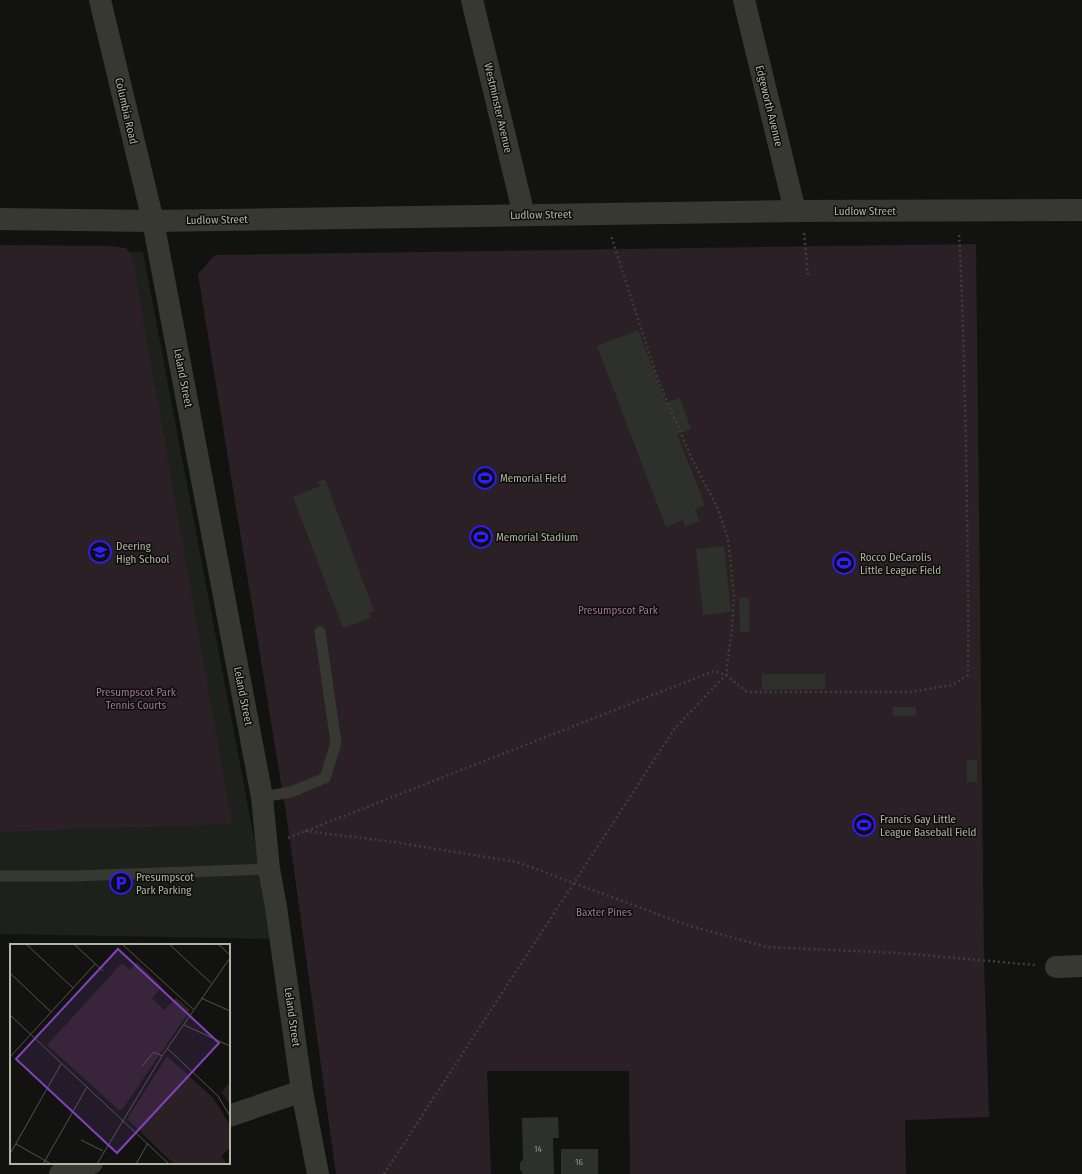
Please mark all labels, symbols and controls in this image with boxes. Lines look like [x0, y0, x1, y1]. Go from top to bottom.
street label: Westminster Avenue [481, 62, 515, 154]
street label: Edgeworth Avenue [753, 64, 785, 148]
street label: Columbia Road [112, 77, 140, 145]
street label: Ludlow Street [834, 205, 896, 218]
street label: Ludlow Street [510, 208, 572, 222]
street label: Ludlow Street [186, 213, 248, 227]
street label: Leland Street [171, 347, 195, 409]
sports icon: Memorial Field [472, 465, 498, 491]
place label: Memorial Field [500, 472, 566, 485]
sports icon: Memorial Stadium [468, 524, 494, 550]
place label: Memorial Stadium [496, 531, 578, 544]
school or university icon: Deering High School [87, 539, 113, 565]
place label: Deering High School [116, 540, 170, 566]
sports icon: Rocco DeCarolis Little League Field [831, 550, 857, 576]
place label: Rocco DeCarolis Little League Field [860, 551, 941, 577]
park label: Presumpscot Park [578, 604, 659, 617]
street label: Leland Street [231, 665, 255, 727]
park label: Presumpscot Park Tennis Courts [96, 686, 177, 712]
sports icon: Francis Gay Little League Baseball Field [851, 812, 877, 838]
place label: Francis Gay Little League Baseball Field [880, 813, 976, 839]
parking icon: Presumpscot Park Parking [108, 870, 134, 896]
place label: Presumpscot Park Parking [136, 871, 194, 897]
park label: Baxter Pines [576, 906, 632, 919]
inset map [10, 944, 230, 1164]
street label: Leland Street [281, 987, 303, 1048]
house number: 14 [534, 1144, 543, 1154]
house number: 16 [575, 1157, 584, 1167]

